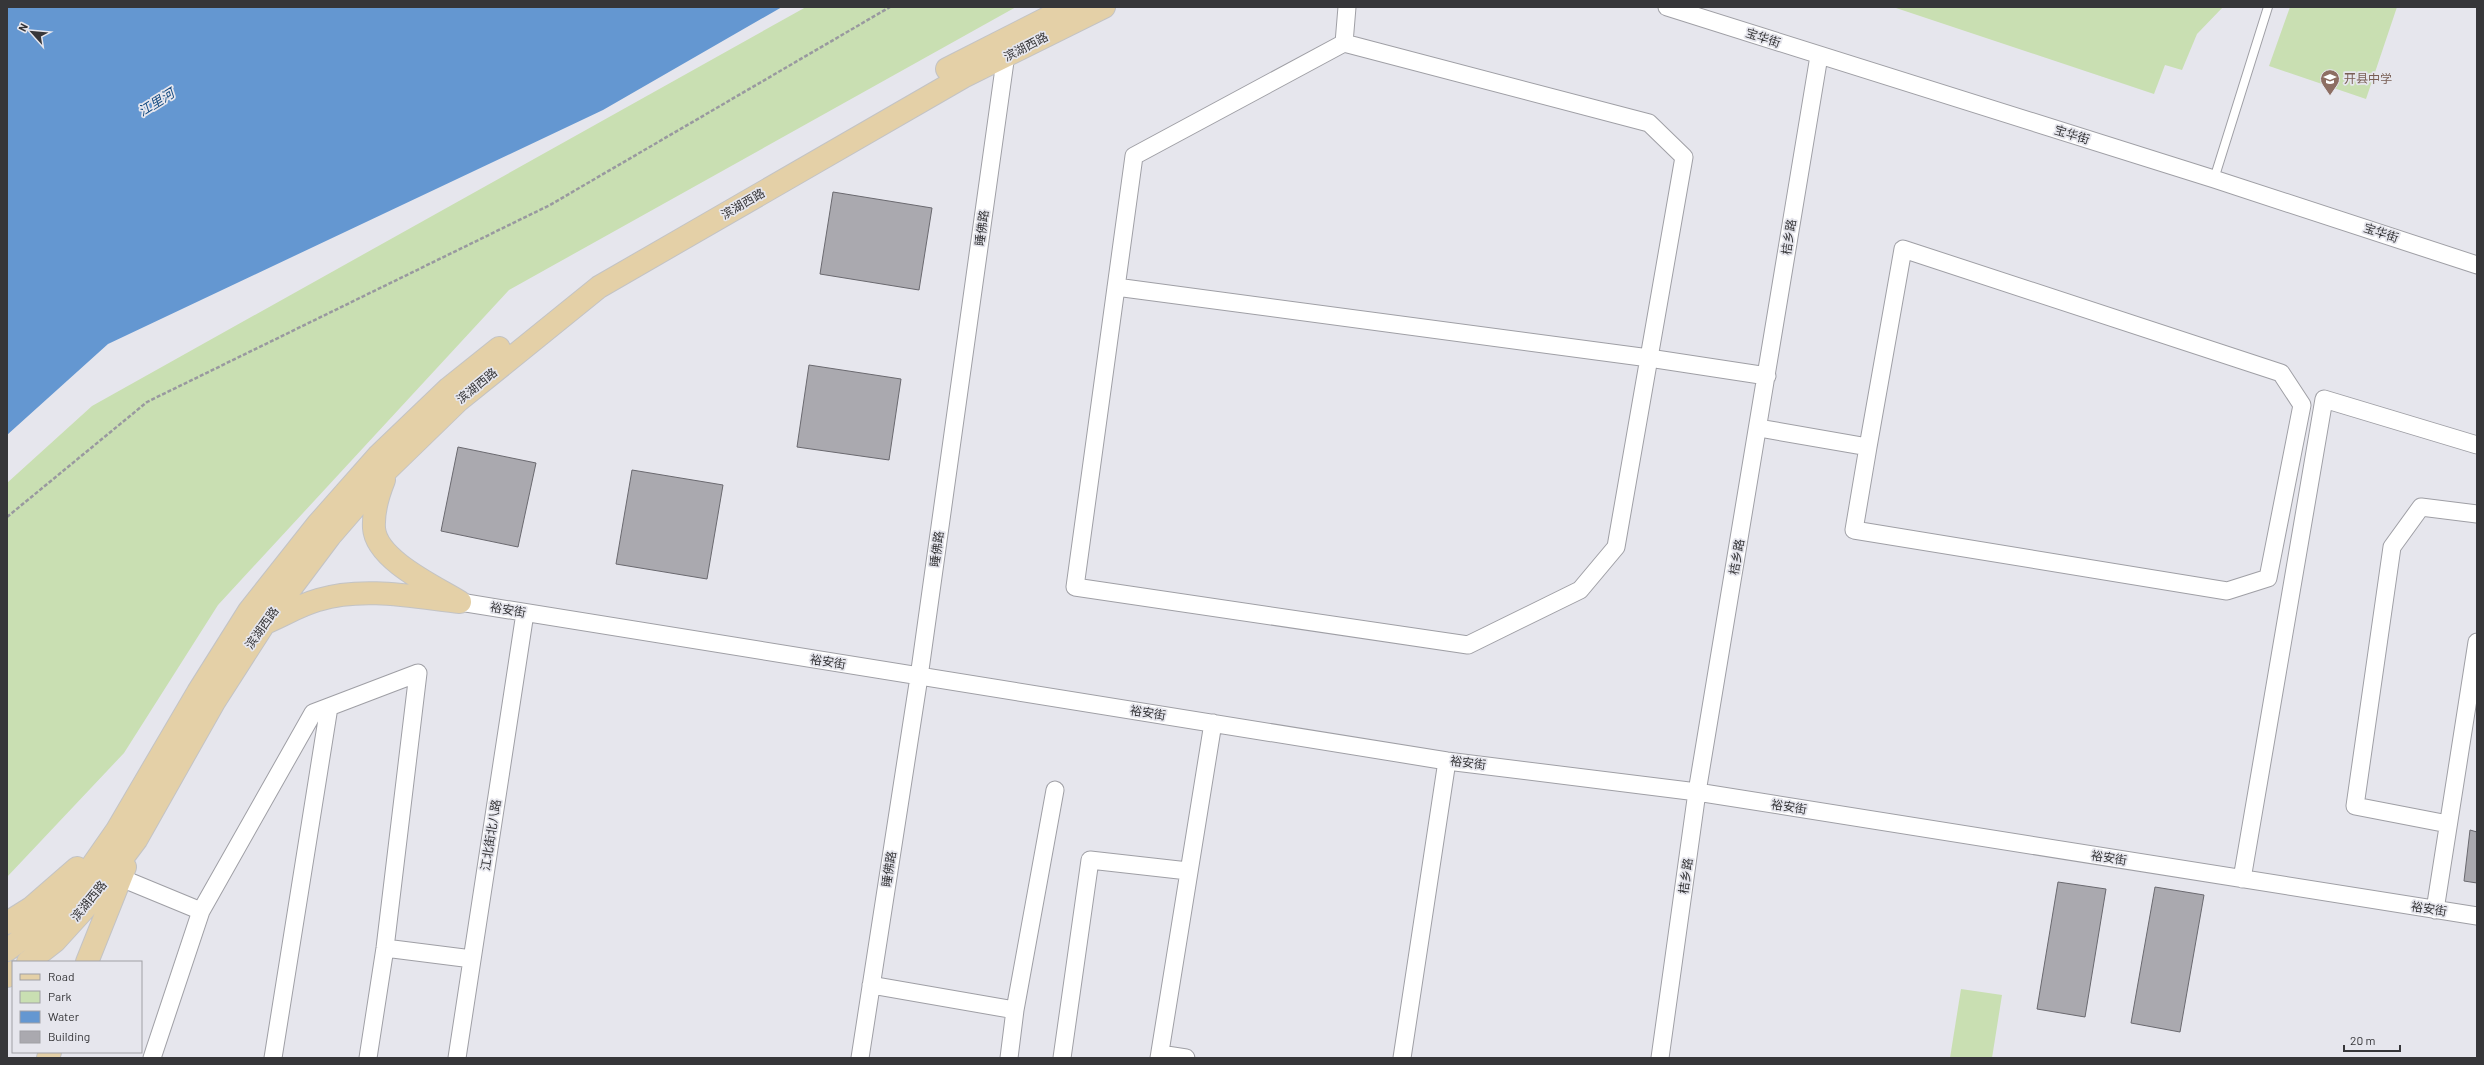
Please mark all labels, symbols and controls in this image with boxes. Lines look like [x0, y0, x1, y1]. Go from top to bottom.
north arrow [12, 12, 52, 52]
text: N [15, 21, 30, 33]
street label: 宝华街 [1744, 25, 1783, 49]
street label: 滨湖西路 [1001, 29, 1050, 63]
school or university icon: 开县中学 [2319, 68, 2341, 96]
place label: 开县中学 [2344, 71, 2392, 85]
water label: 江里河 [135, 83, 179, 119]
street label: 宝华街 [2053, 122, 2092, 146]
street label: 滨湖西路 [718, 185, 767, 221]
street label: 睡佛路 [972, 209, 990, 247]
street label: 桔乡路 [1778, 218, 1798, 256]
street label: 宝华街 [2362, 220, 2401, 244]
street label: 滨湖西路 [453, 365, 499, 406]
street label: 睡佛路 [927, 530, 945, 568]
street label: 桔乡路 [1726, 538, 1746, 576]
street label: 裕安街 [489, 599, 527, 619]
street label: 滨湖西路 [242, 604, 281, 651]
street label: 裕安街 [809, 651, 847, 671]
street label: 裕安街 [1129, 702, 1167, 722]
street label: 裕安街 [1449, 753, 1487, 771]
street label: 裕安街 [1770, 796, 1808, 816]
street label: 江北街北八路 [477, 798, 503, 872]
street label: 裕安街 [2090, 847, 2128, 867]
street label: 睡佛路 [878, 850, 898, 888]
street label: 桔乡路 [1676, 857, 1694, 895]
street label: 滨湖西路 [68, 877, 109, 923]
street label: 裕安街 [2410, 898, 2448, 918]
legend [12, 961, 142, 1053]
text: Road [48, 969, 75, 983]
text: Park [48, 989, 72, 1003]
text: Water [48, 1009, 80, 1023]
scale bar [2344, 1027, 2400, 1053]
text: Building [48, 1029, 90, 1043]
text: 20 m [2350, 1033, 2376, 1047]

